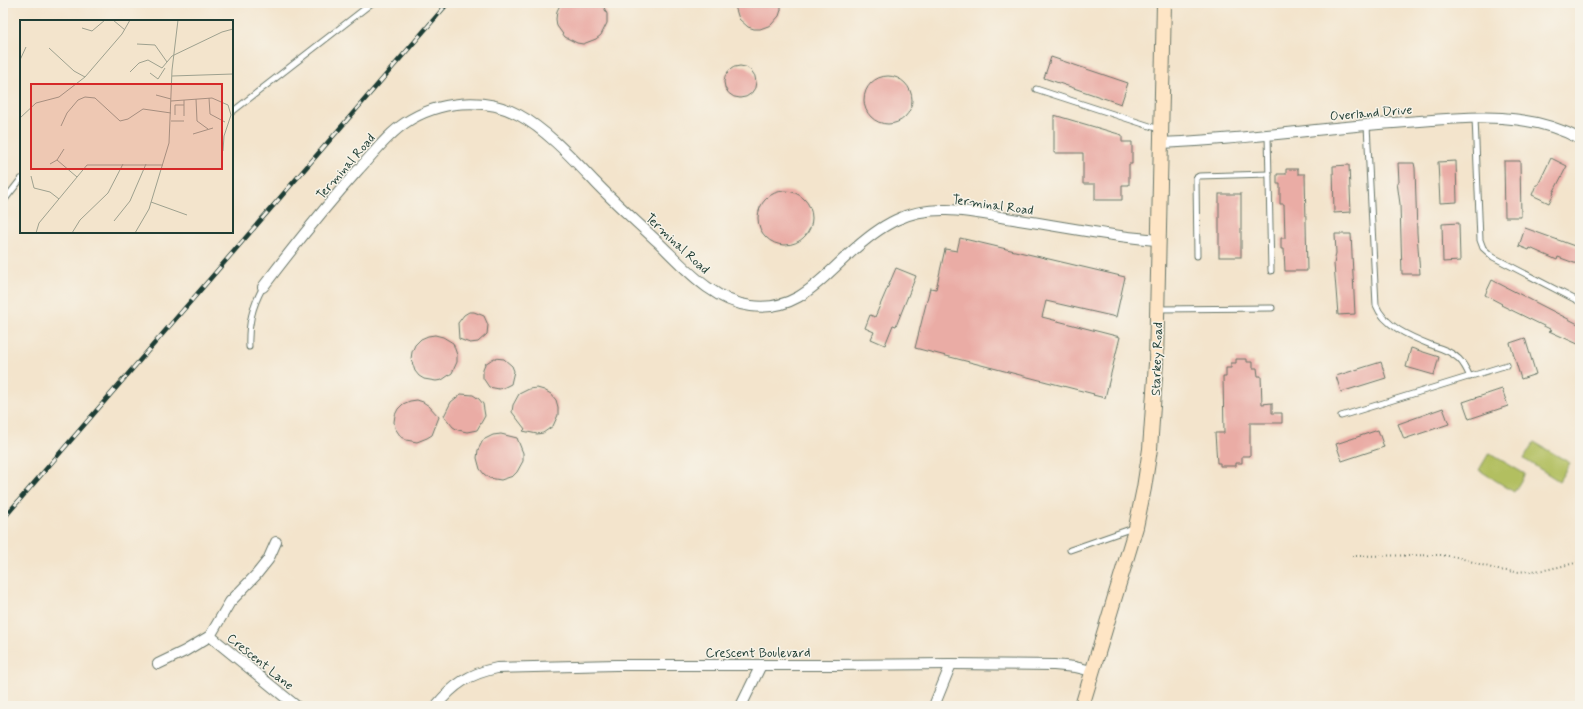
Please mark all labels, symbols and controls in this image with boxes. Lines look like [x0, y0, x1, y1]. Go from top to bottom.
inset map [20, 20, 233, 233]
street label: Overland Drive [1329, 101, 1413, 126]
street label: Terminal Road [313, 130, 379, 203]
street label: Terminal Road [951, 191, 1035, 220]
street label: Terminal Road [641, 210, 713, 278]
street label: Starkey Road [1148, 322, 1167, 396]
street label: Crescent Lane [223, 630, 297, 694]
street label: Crescent Boulevard [706, 645, 810, 662]

